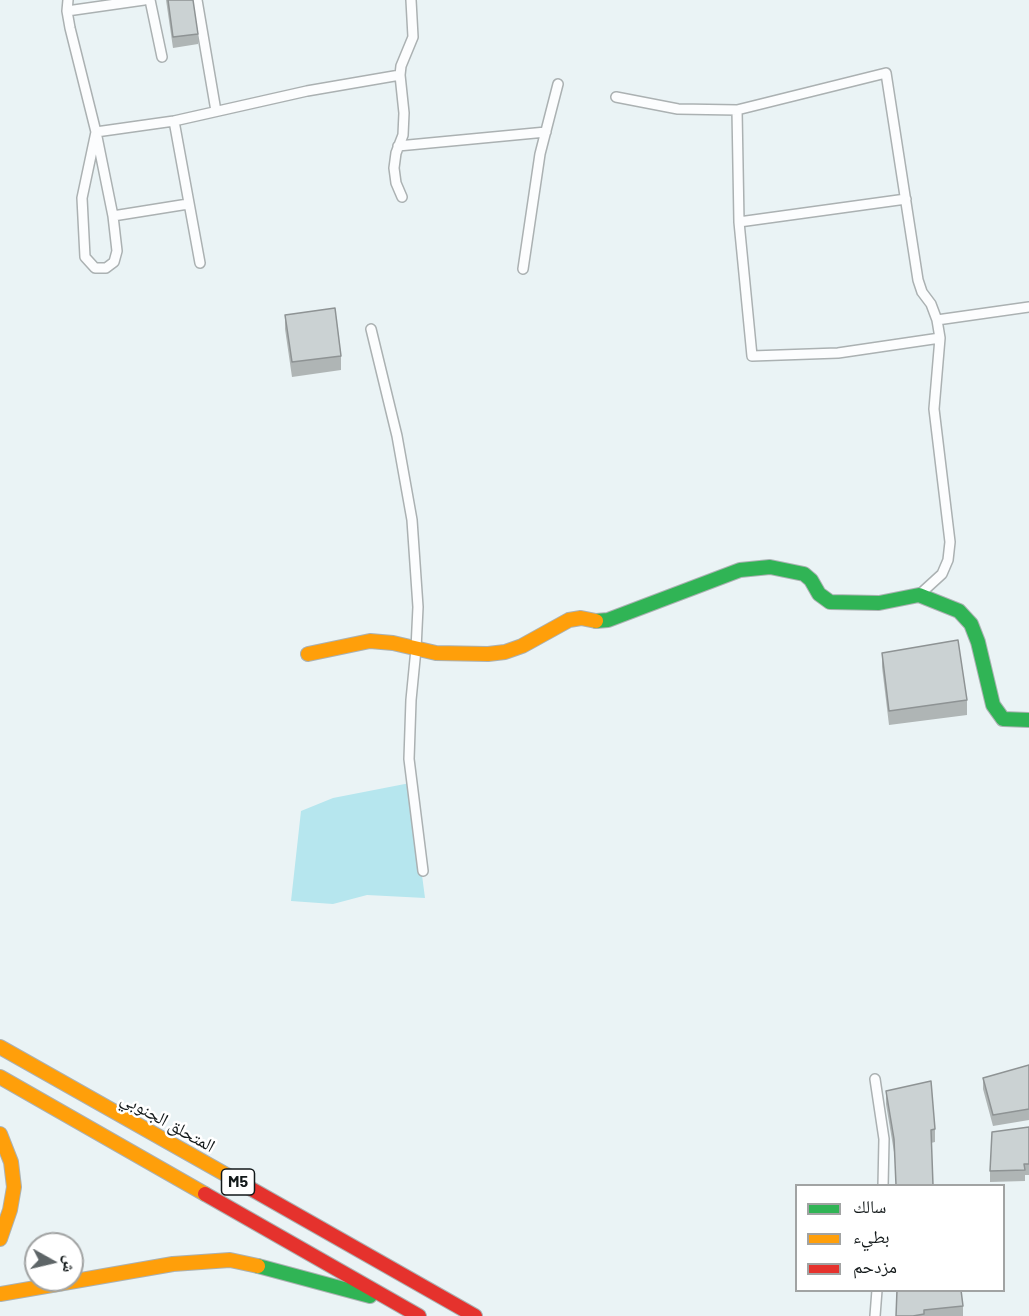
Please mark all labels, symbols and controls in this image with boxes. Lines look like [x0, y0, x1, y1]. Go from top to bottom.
street label: المتحلق الجنوبي [117, 1087, 219, 1157]
road number: M5 [222, 1169, 254, 1195]
legend [795, 1184, 1005, 1292]
text: سالك [853, 1195, 886, 1217]
text: بطيء [853, 1225, 890, 1247]
north arrow [24, 1232, 84, 1292]
text: ش [60, 1255, 81, 1274]
text: مزدحم [853, 1255, 897, 1277]

